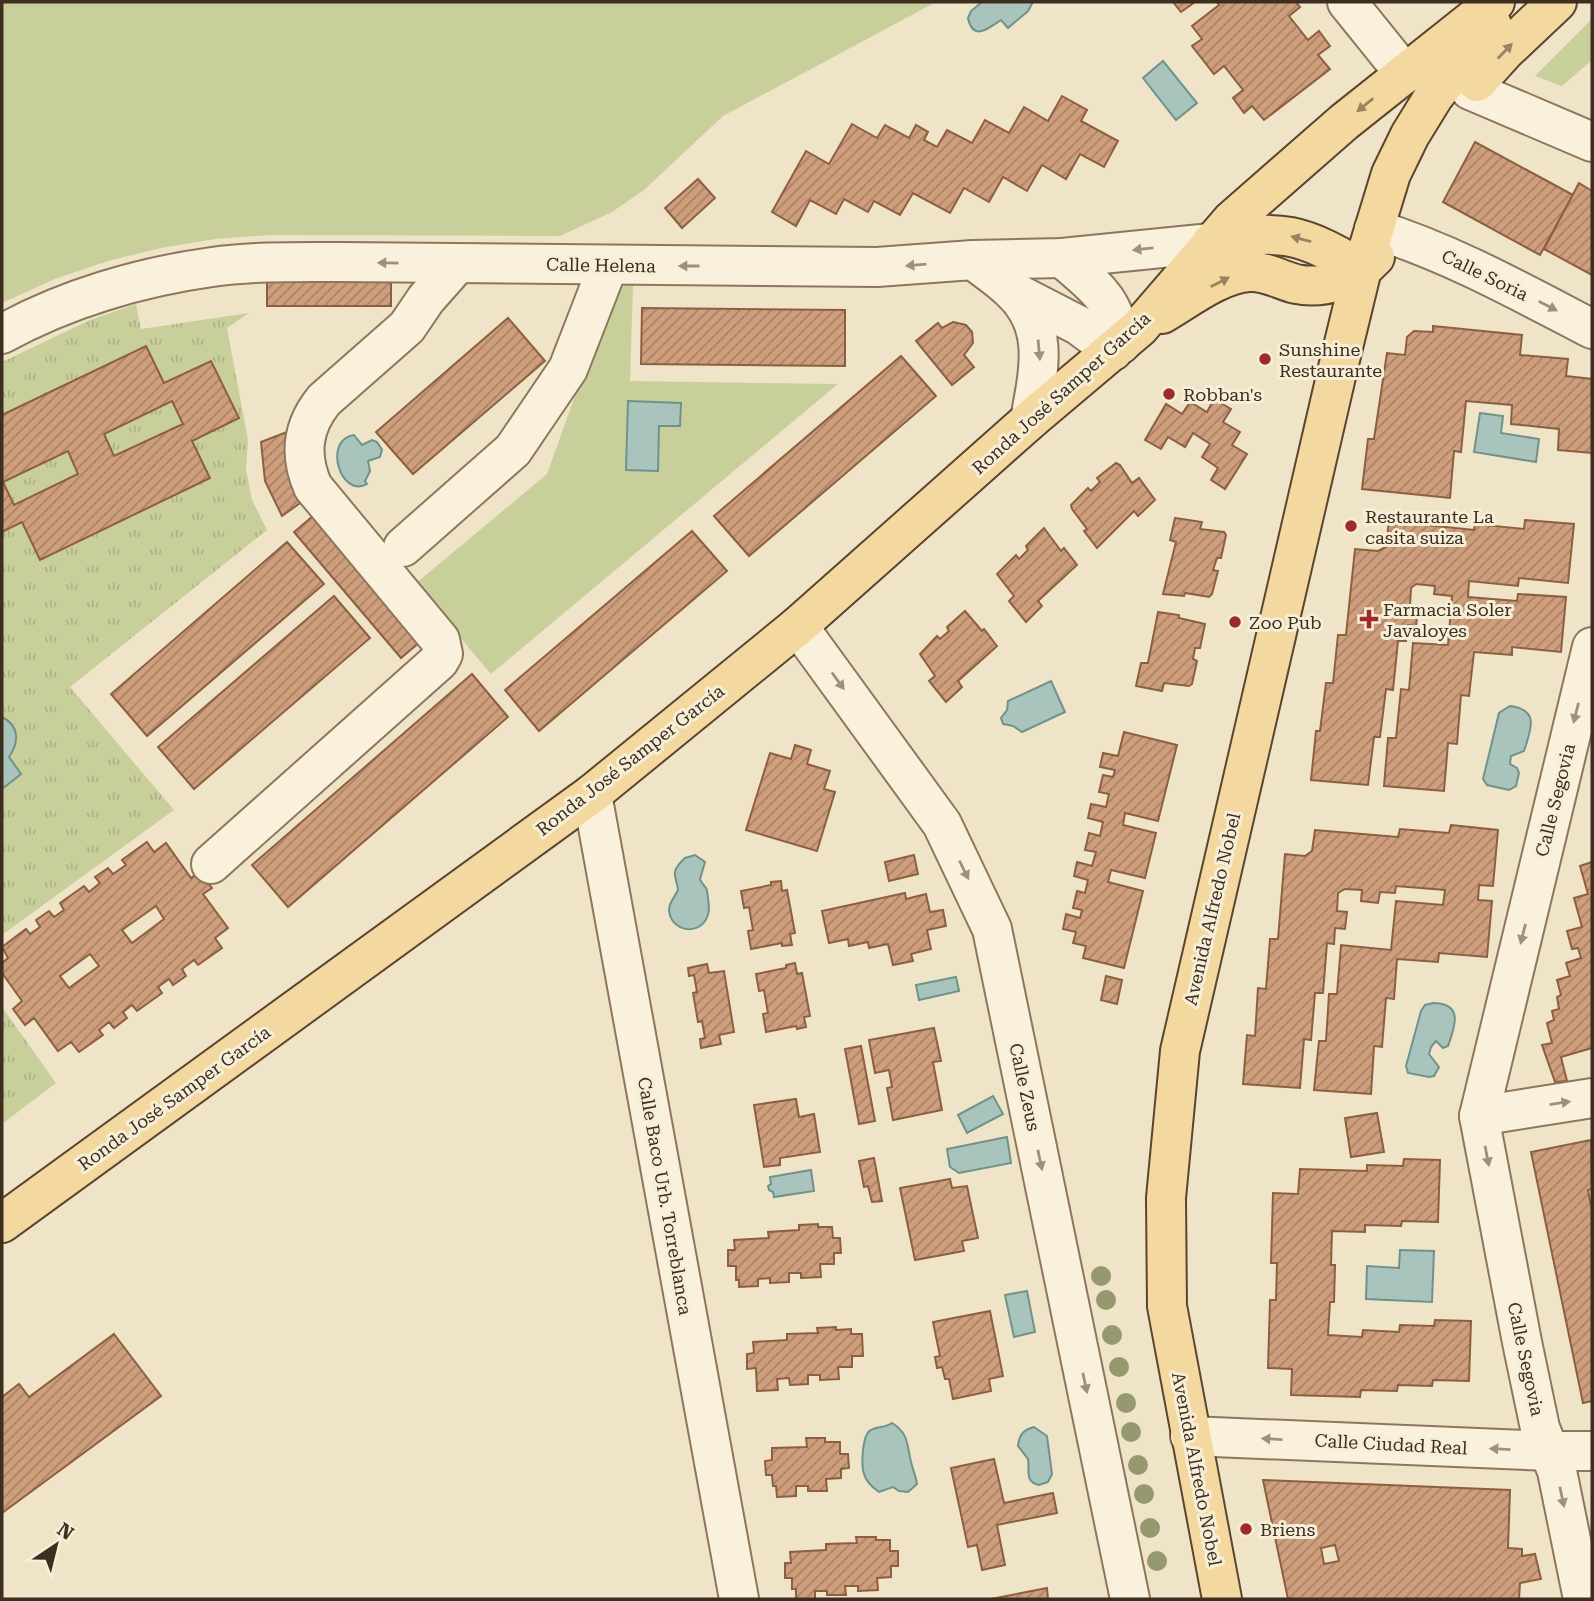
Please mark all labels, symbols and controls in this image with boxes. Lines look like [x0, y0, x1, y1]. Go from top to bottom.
one-way arrow [1497, 43, 1513, 60]
one-way arrow [1357, 98, 1375, 113]
one-way arrow [1291, 234, 1312, 244]
one-way arrow [1132, 244, 1154, 255]
street label: Calle Soria [1438, 245, 1532, 305]
street label: Calle Helena [546, 254, 656, 276]
one-way arrow [377, 257, 399, 269]
one-way arrow [678, 260, 700, 272]
one-way arrow [905, 260, 927, 271]
one-way arrow [1210, 276, 1230, 287]
one-way arrow [1538, 301, 1558, 312]
street label: Ronda José Samper García [968, 307, 1155, 479]
one-way arrow [1034, 339, 1045, 361]
place label: Sunshine Restaurante [1279, 339, 1382, 381]
marker: Sunshine Restaurante [1257, 351, 1273, 367]
place label: Robban's [1183, 384, 1262, 405]
marker: Robban's [1161, 386, 1177, 402]
place label: Restaurante La casita suiza [1365, 506, 1494, 548]
marker: Restaurante La casita suiza [1343, 518, 1359, 534]
place label: Farmacia Soler Javaloyes [1383, 599, 1512, 641]
marker: Farmacia Soler Javaloyes [1361, 611, 1377, 627]
place label: Zoo Pub [1249, 612, 1322, 633]
marker: Zoo Pub [1227, 614, 1243, 630]
one-way arrow [831, 672, 845, 690]
street label: Ronda José Samper García [532, 680, 728, 840]
one-way arrow [1570, 702, 1581, 724]
street label: Calle Segovia [1531, 741, 1579, 859]
street label: Avenida Alfredo Nobel [1180, 810, 1244, 1007]
one-way arrow [958, 860, 970, 880]
one-way arrow [1517, 923, 1528, 945]
street label: Ronda José Samper García [74, 1021, 274, 1175]
street label: Calle Zeus [1005, 1041, 1045, 1133]
street label: Calle Baco Urb. Torreblanca [634, 1075, 696, 1317]
one-way arrow [1549, 1097, 1571, 1108]
one-way arrow [1482, 1145, 1493, 1167]
one-way arrow [1034, 1149, 1045, 1171]
street label: Calle Segovia [1504, 1300, 1548, 1418]
street label: Avenida Alfredo Nobel [1168, 1370, 1226, 1568]
one-way arrow [1080, 1372, 1091, 1394]
street label: Calle Ciudad Real [1314, 1430, 1468, 1459]
one-way arrow [1261, 1433, 1283, 1444]
one-way arrow [1488, 1443, 1510, 1454]
one-way arrow [1557, 1486, 1568, 1508]
north arrow [21, 1510, 91, 1580]
text: N [53, 1518, 78, 1545]
place label: Briens [1260, 1519, 1315, 1540]
marker: Briens [1238, 1521, 1254, 1537]

